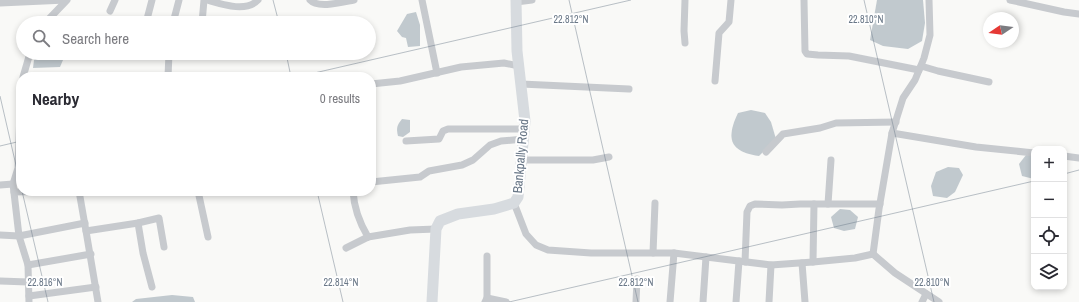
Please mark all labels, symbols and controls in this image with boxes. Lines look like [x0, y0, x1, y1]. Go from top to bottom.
north arrow [983, 12, 1019, 48]
text: 22.812°N [554, 13, 589, 26]
text: 22.810°N [849, 13, 884, 26]
search box [16, 16, 376, 60]
icon: search [30, 27, 52, 49]
text: Search here [62, 28, 129, 49]
text: Nearby [32, 87, 79, 110]
text: 0 results [320, 90, 360, 107]
street label: Bankpally Road [509, 118, 532, 194]
map controls [1031, 146, 1067, 290]
button: + [1031, 146, 1067, 182]
button: − [1031, 182, 1067, 218]
button: locate [1031, 218, 1067, 254]
button: layers [1031, 254, 1067, 290]
text: 22.816°N [28, 276, 63, 289]
text: 22.814°N [324, 276, 359, 289]
text: 22.812°N [619, 276, 654, 289]
text: 22.810°N [915, 276, 950, 289]

